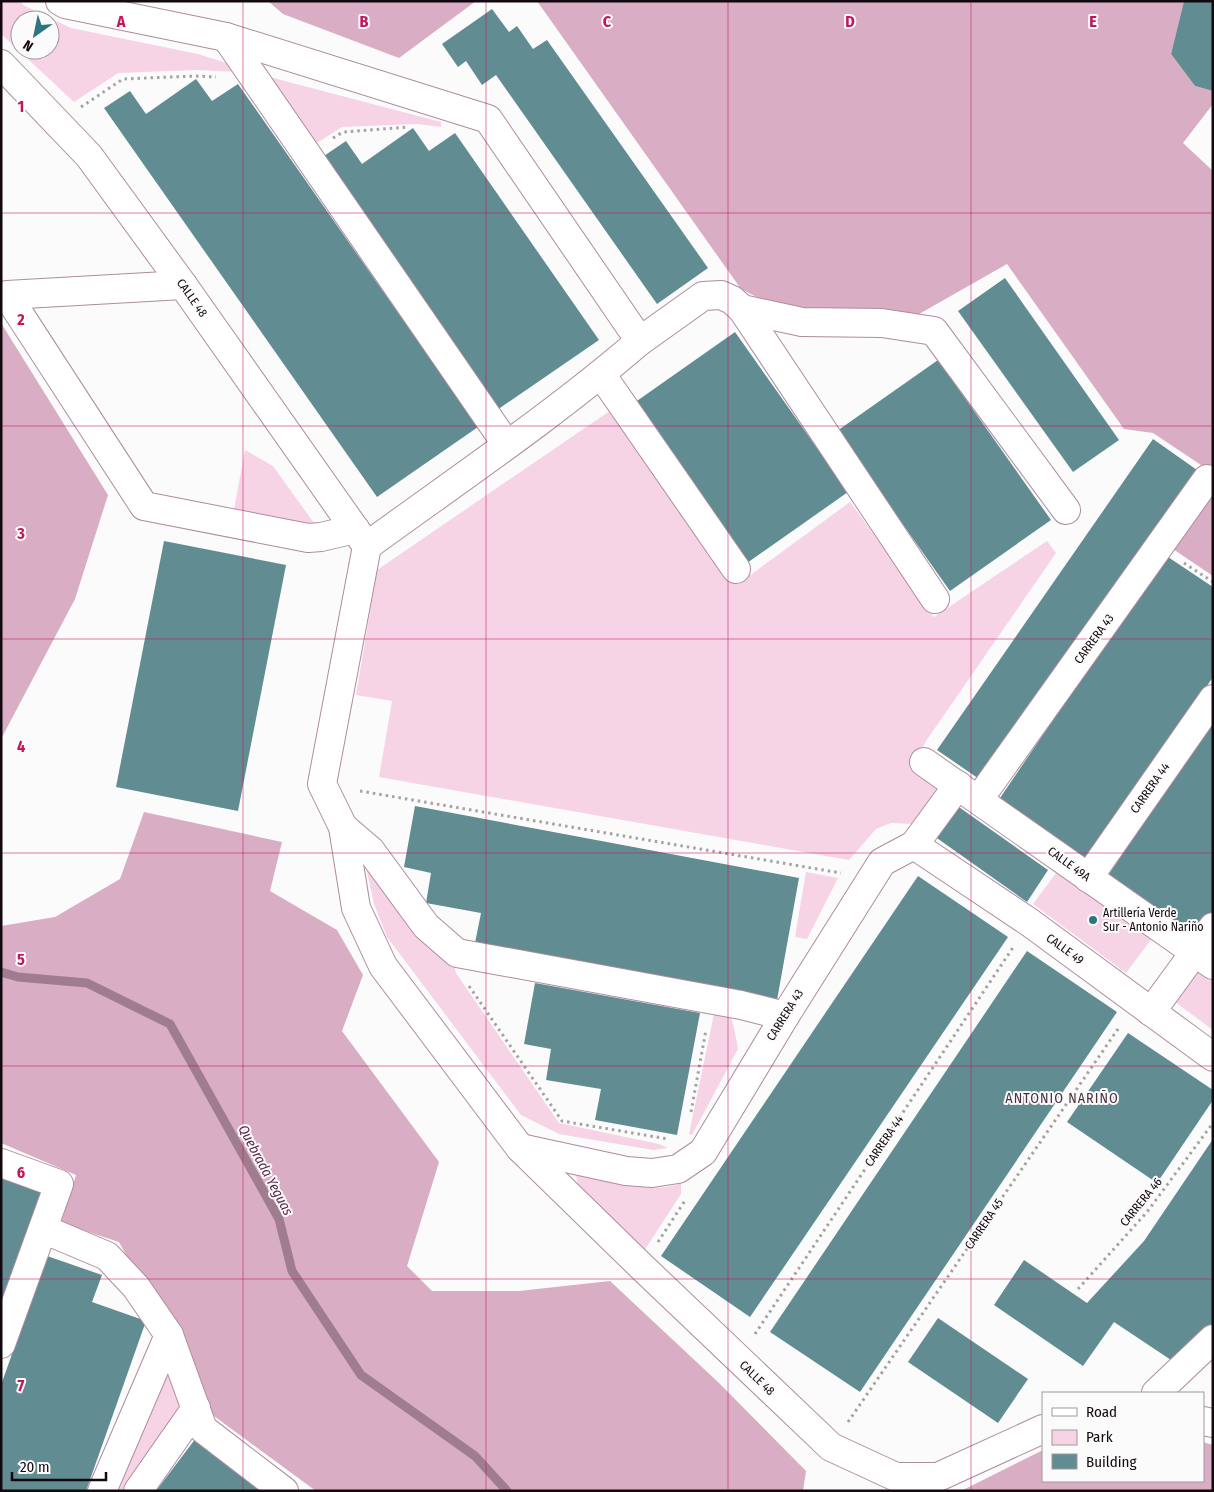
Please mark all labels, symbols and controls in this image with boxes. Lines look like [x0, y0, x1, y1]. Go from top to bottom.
north arrow [10, 10, 60, 60]
text: A [116, 12, 126, 31]
text: B [360, 12, 369, 31]
text: C [603, 12, 612, 31]
text: D [845, 12, 855, 31]
text: E [1089, 12, 1097, 31]
text: N [20, 36, 36, 55]
text: 1 [18, 97, 24, 116]
street label: CALLE 48 [174, 276, 210, 320]
text: 2 [16, 310, 25, 329]
text: 3 [16, 524, 25, 543]
street label: CARRERA 43 [1071, 611, 1117, 667]
text: 4 [17, 737, 25, 756]
street label: CARRERA 44 [1128, 760, 1173, 816]
street label: CALLE 49A [1045, 844, 1094, 884]
place label: Artillería Verde Sur - Antonio Nariño [1103, 906, 1204, 934]
marker: Artillería Verde Sur - Antonio Nariño [1087, 914, 1099, 926]
street label: CALLE 49 [1044, 931, 1087, 967]
text: 5 [17, 950, 25, 969]
street label: CARRERA 43 [764, 987, 806, 1043]
district label: ANTONIO NARIÑO [1005, 1090, 1119, 1107]
street label: CARRERA 44 [862, 1113, 906, 1169]
water label: Quebrada Yeguas [235, 1122, 297, 1218]
text: 6 [17, 1163, 25, 1182]
street label: CARRERA 46 [1117, 1175, 1165, 1229]
street label: CARRERA 45 [962, 1196, 1006, 1252]
street label: CALLE 48 [737, 1358, 777, 1398]
text: 7 [18, 1376, 25, 1395]
legend [1042, 1392, 1204, 1482]
text: Road [1086, 1403, 1117, 1421]
text: Park [1086, 1428, 1113, 1446]
scale bar [12, 1450, 106, 1482]
text: Building [1086, 1453, 1137, 1471]
text: 20 m [20, 1458, 50, 1476]

